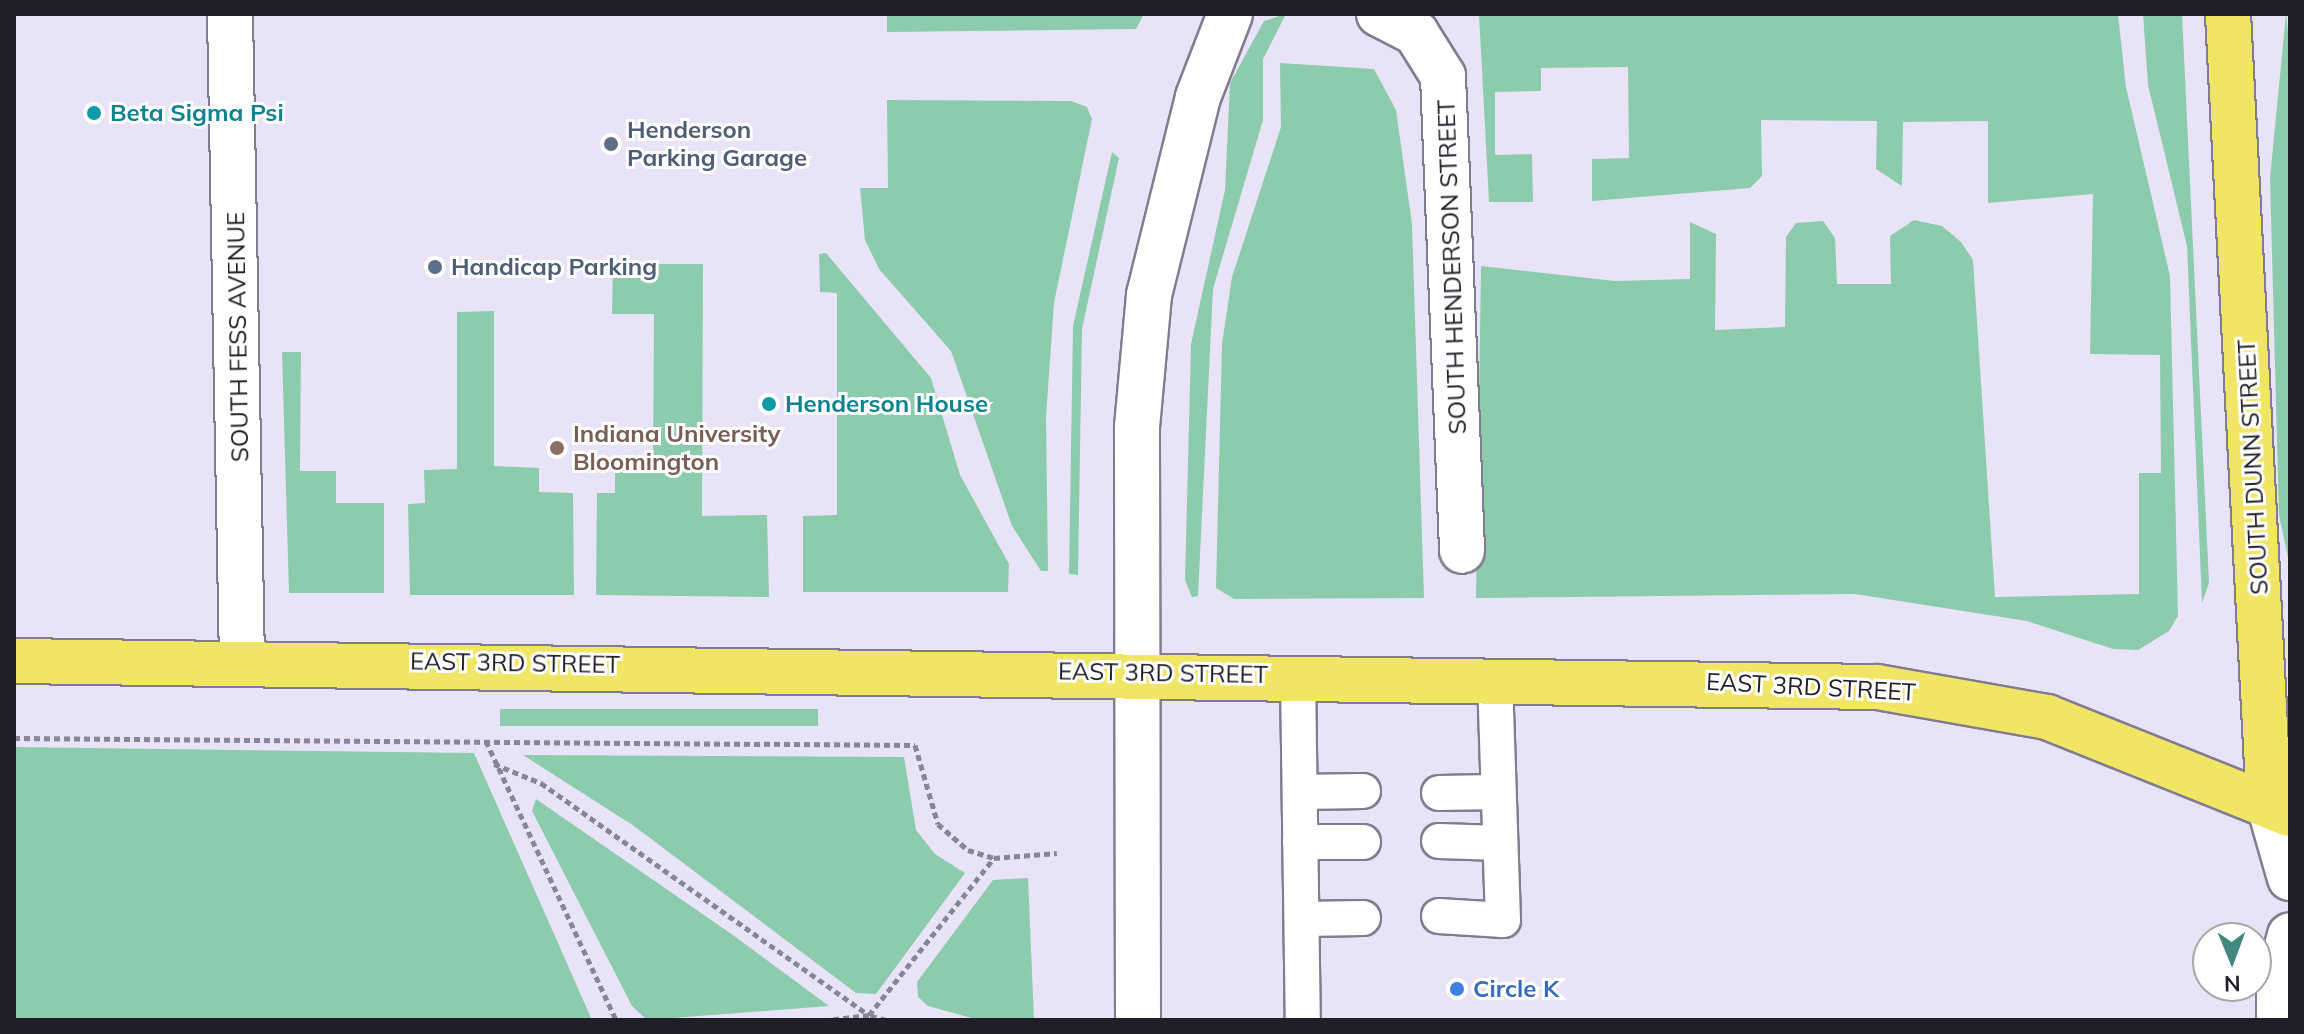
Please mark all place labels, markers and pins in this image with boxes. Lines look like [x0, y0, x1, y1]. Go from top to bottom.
place label: Beta Sigma Psi [110, 99, 284, 127]
marker: Beta Sigma Psi [85, 104, 103, 122]
place label: Henderson Parking Garage [627, 116, 807, 172]
marker: Henderson Parking Garage [602, 135, 620, 153]
place label: Handicap Parking [451, 253, 657, 281]
marker: Handicap Parking [426, 258, 444, 276]
place label: Henderson House [785, 390, 988, 418]
marker: Henderson House [760, 395, 778, 413]
place label: Indiana University Bloomington [573, 420, 781, 476]
marker: Indiana University Bloomington [548, 439, 566, 457]
place label: Circle K [1473, 975, 1559, 1003]
marker: Circle K [1448, 980, 1466, 998]

